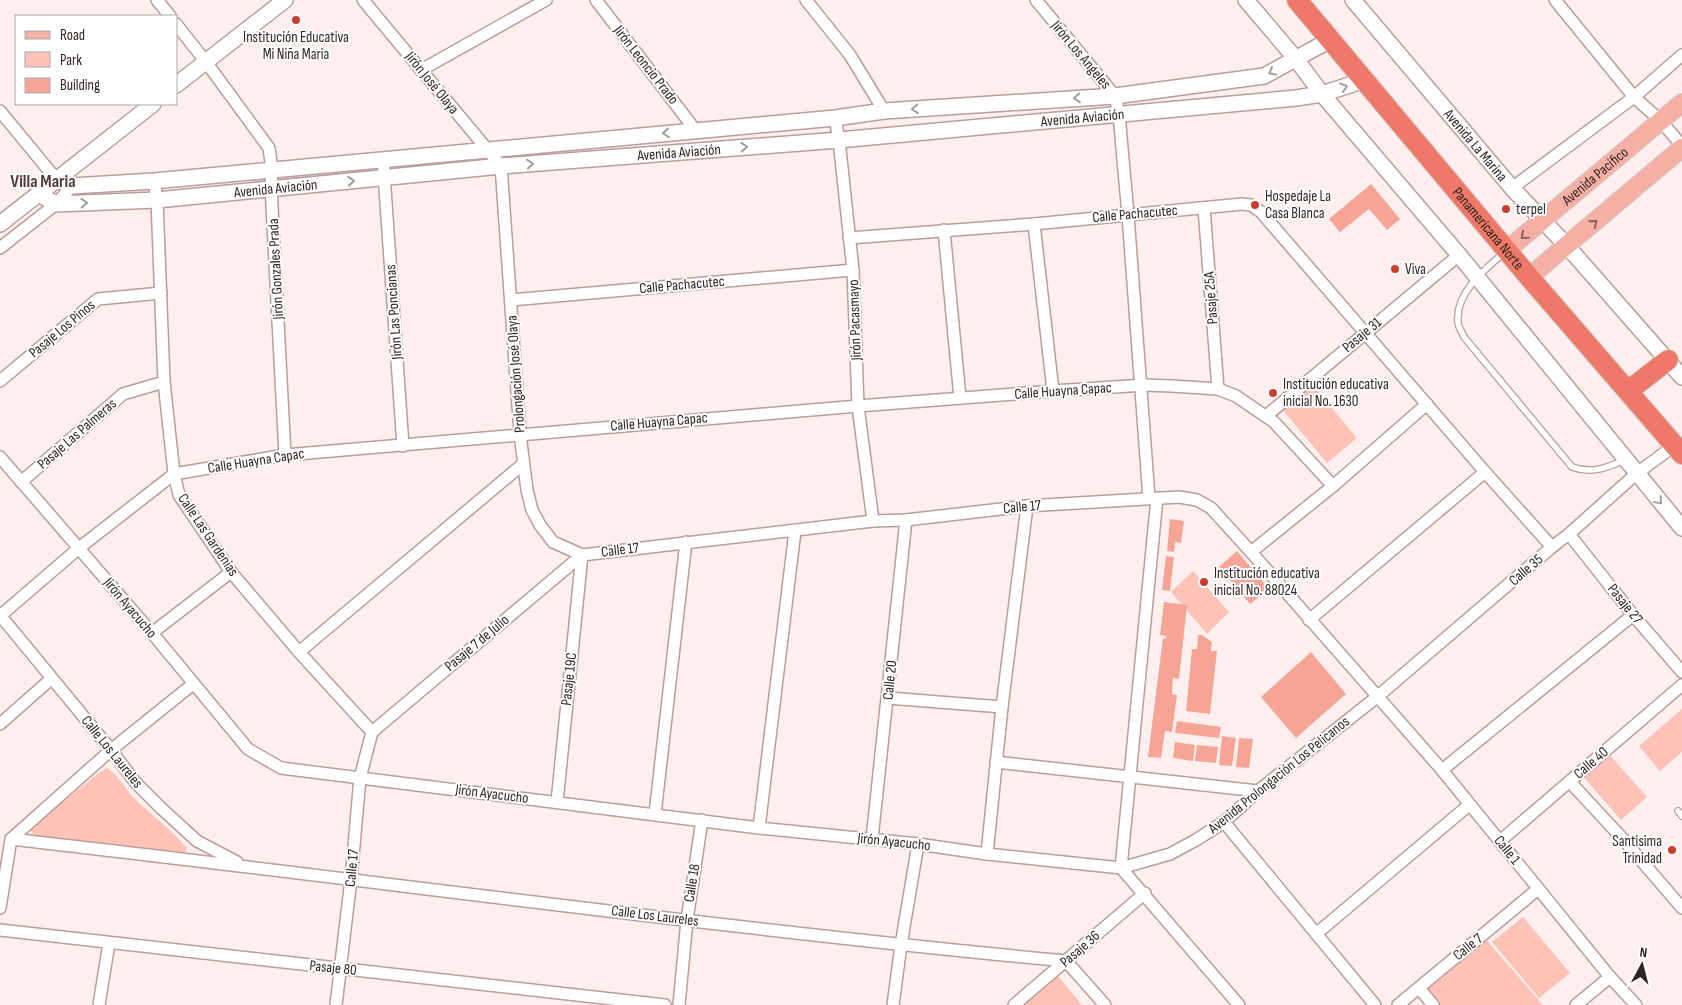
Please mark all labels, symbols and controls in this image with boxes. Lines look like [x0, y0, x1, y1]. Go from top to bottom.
marker: Institución Educativa Mi Niña Maria [290, 14, 302, 26]
legend [15, 15, 178, 105]
street label: Jirón Los Angeles [1046, 16, 1115, 93]
street label: Jirón Leoncio Prado [609, 21, 683, 108]
text: Road [60, 26, 85, 45]
place label: Institución Educativa Mi Niña Maria [243, 28, 349, 64]
street label: Jirón José Olaya [400, 47, 463, 118]
text: Park [60, 51, 82, 70]
one-way arrow [1268, 66, 1277, 76]
text: Building [60, 76, 100, 95]
one-way arrow [1339, 83, 1347, 93]
one-way arrow [1073, 93, 1081, 104]
one-way arrow [910, 104, 918, 115]
street label: Avenida Aviación [1039, 104, 1125, 131]
street label: Avenida La Marina [1439, 104, 1512, 185]
one-way arrow [662, 128, 670, 139]
street label: Avenida Aviación [636, 140, 721, 165]
one-way arrow [741, 142, 749, 153]
street label: Avenida Pacífico [1557, 143, 1632, 210]
one-way arrow [526, 159, 534, 170]
district label: Villa Maria [10, 171, 76, 192]
street label: Avenida Aviación [232, 175, 318, 202]
one-way arrow [347, 176, 355, 187]
street label: Panamericana Norte [1448, 183, 1528, 274]
place label: Hospedaje La Casa Blanca [1265, 187, 1331, 223]
one-way arrow [81, 198, 89, 208]
marker: Hospedaje La Casa Blanca [1249, 199, 1261, 211]
place label: terpel [1516, 200, 1546, 219]
street label: Calle Pachacutec [1092, 201, 1178, 227]
marker: terpel [1500, 203, 1512, 215]
street label: Jirón Gonzales Prada [264, 218, 288, 321]
one-way arrow [1588, 220, 1597, 229]
one-way arrow [1521, 230, 1530, 238]
place label: Viva [1405, 260, 1426, 279]
marker: Viva [1389, 263, 1401, 275]
street label: Jirón Las Poncianas [381, 264, 407, 361]
street label: Pasaje 25A [1200, 270, 1222, 325]
street label: Calle Pachacutec [639, 272, 725, 298]
street label: Jirón Pacasmayo [844, 279, 866, 362]
street label: Pasaje Los Pinos [25, 296, 99, 362]
street label: Pasaje 31 [1338, 313, 1386, 357]
street label: Prolongación José Olaya [502, 314, 530, 433]
place label: Institución educativa inicial No. 1630 [1283, 375, 1389, 411]
street label: Calle Huayna Capac [1014, 378, 1112, 404]
marker: Institución educativa inicial No. 1630 [1267, 387, 1279, 399]
street label: Pasaje Las Palmeras [33, 394, 121, 474]
street label: Calle Huayna Capac [610, 408, 708, 436]
street label: Calle Huayna Capac [206, 444, 306, 478]
street label: Calle Las Gardenias [173, 490, 243, 580]
one-way arrow [1653, 495, 1662, 504]
street label: Calle 17 [1002, 496, 1042, 518]
street label: Calle 17 [600, 538, 640, 562]
street label: Calle 35 [1505, 550, 1547, 590]
place label: Institución educativa inicial No. 88024 [1214, 564, 1320, 600]
street label: Jirón Ayacucho [98, 573, 161, 642]
marker: Institución educativa inicial No. 88024 [1198, 576, 1210, 588]
street label: Pasaje 27 [1603, 580, 1647, 628]
street label: Pasaje 7 de Julio [441, 610, 513, 676]
street label: Pasaje 19C [557, 652, 581, 706]
street label: Calle 20 [878, 659, 902, 701]
street label: Calle Los Laureles [77, 712, 147, 792]
street label: Avenida Prolongación Los Pelicanos [1204, 712, 1353, 838]
street label: Calle 40 [1570, 743, 1612, 783]
street label: Jirón Ayacucho [453, 780, 530, 808]
street label: Jirón Ayacucho [855, 829, 932, 855]
street label: Calle 1 [1490, 832, 1525, 869]
place label: Santisima Trinidad [1612, 832, 1662, 868]
marker: Santisima Trinidad [1666, 844, 1678, 856]
street label: Calle 17 [341, 848, 363, 888]
street label: Calle 18 [680, 862, 704, 904]
street label: Calle Los Laureles [610, 901, 700, 931]
street label: Pasaje 36 [1056, 926, 1104, 972]
street label: Calle 7 [1449, 929, 1487, 965]
north arrow [1617, 940, 1667, 990]
text: N [1639, 944, 1648, 961]
street label: Pasaje 80 [308, 956, 358, 980]

